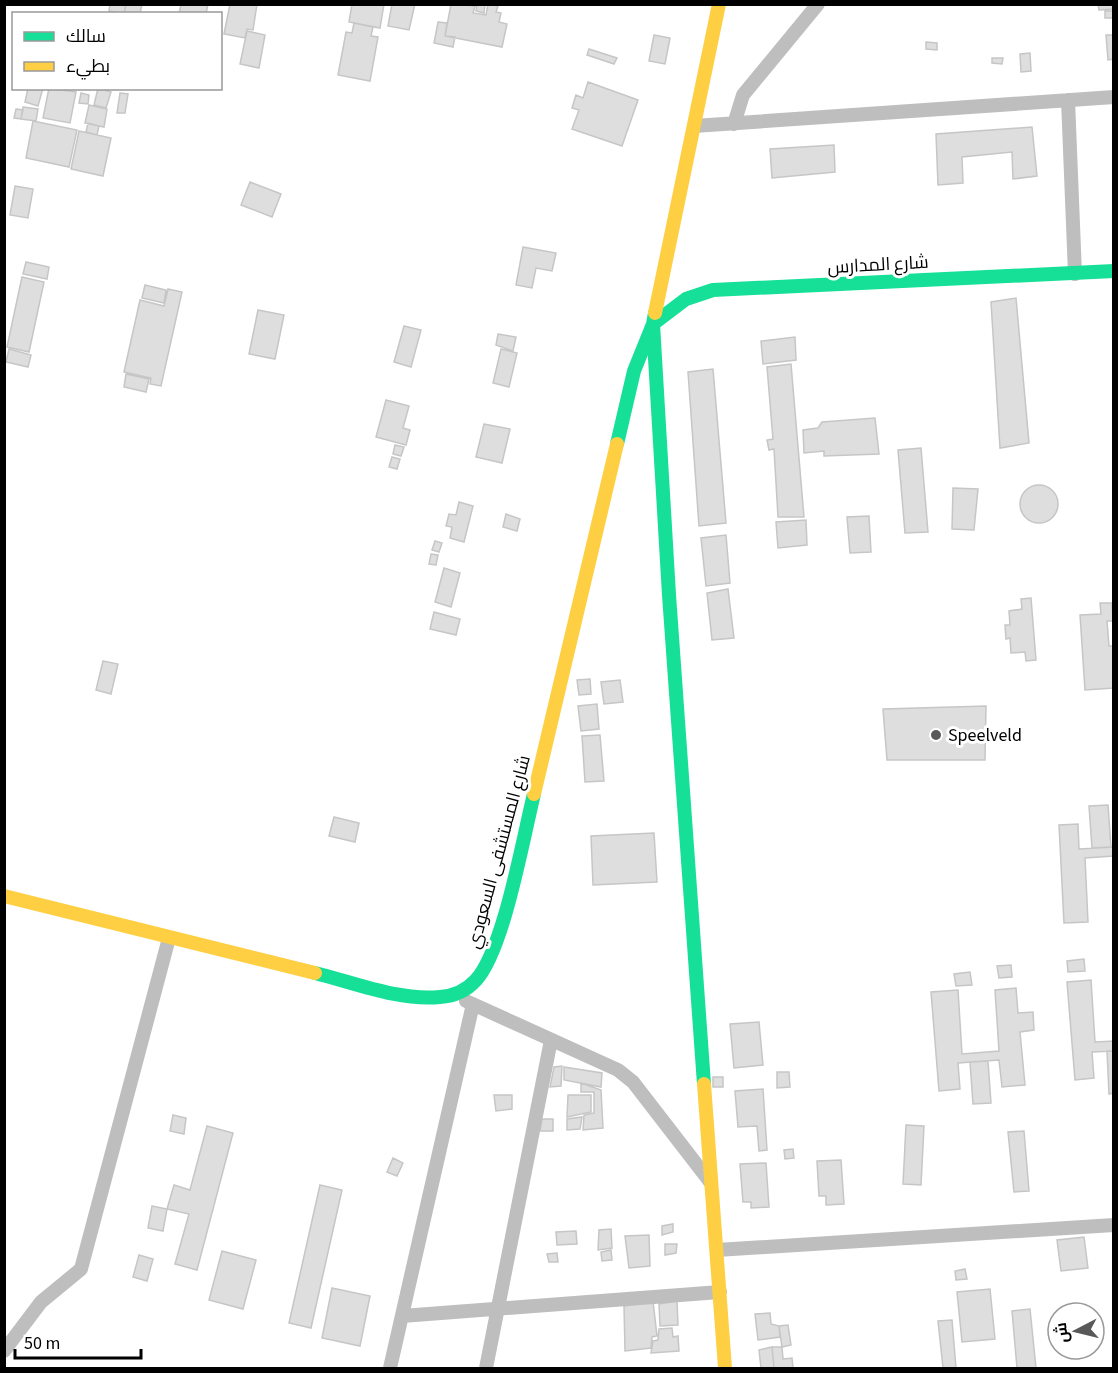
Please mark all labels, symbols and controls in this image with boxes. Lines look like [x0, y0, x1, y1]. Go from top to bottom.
legend [12, 12, 222, 90]
text: سالك [66, 24, 106, 49]
text: بطيء [66, 54, 110, 80]
street label: شارع المدارس [827, 250, 929, 280]
place label: Speelveld [948, 723, 1022, 748]
marker: Speelveld [929, 728, 943, 742]
street label: شارع المستشفى السعودي [461, 752, 538, 952]
north arrow [1046, 1301, 1106, 1361]
text: ش [1050, 1321, 1074, 1344]
scale bar [15, 1322, 141, 1360]
text: 50 m [24, 1331, 60, 1356]

